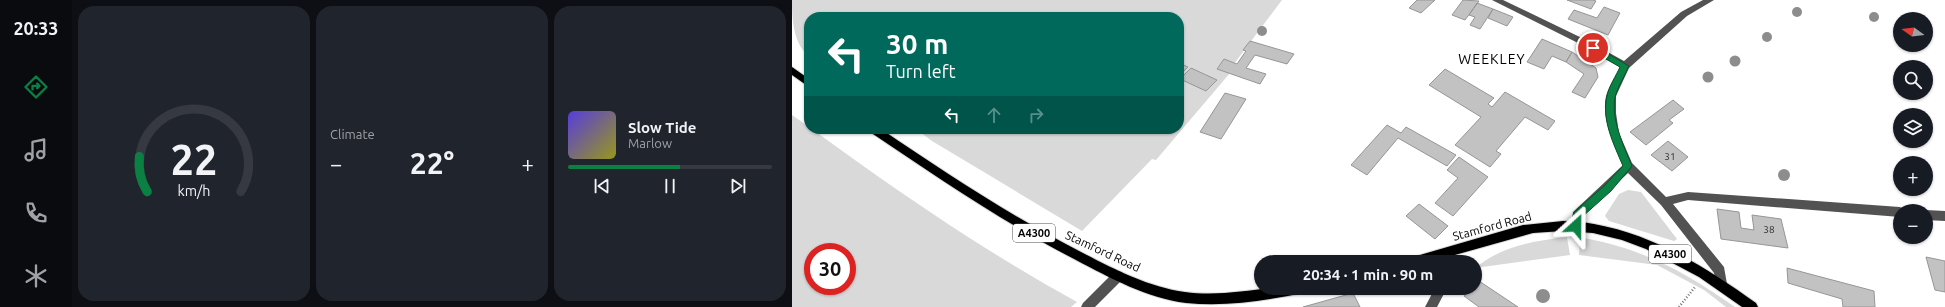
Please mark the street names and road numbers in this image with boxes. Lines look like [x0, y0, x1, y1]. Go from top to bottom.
street label: Stamford Road [1451, 209, 1533, 243]
road number: A4300 [1013, 224, 1055, 242]
street label: Stamford Road [1064, 228, 1142, 274]
road number: A4300 [1649, 245, 1691, 263]

